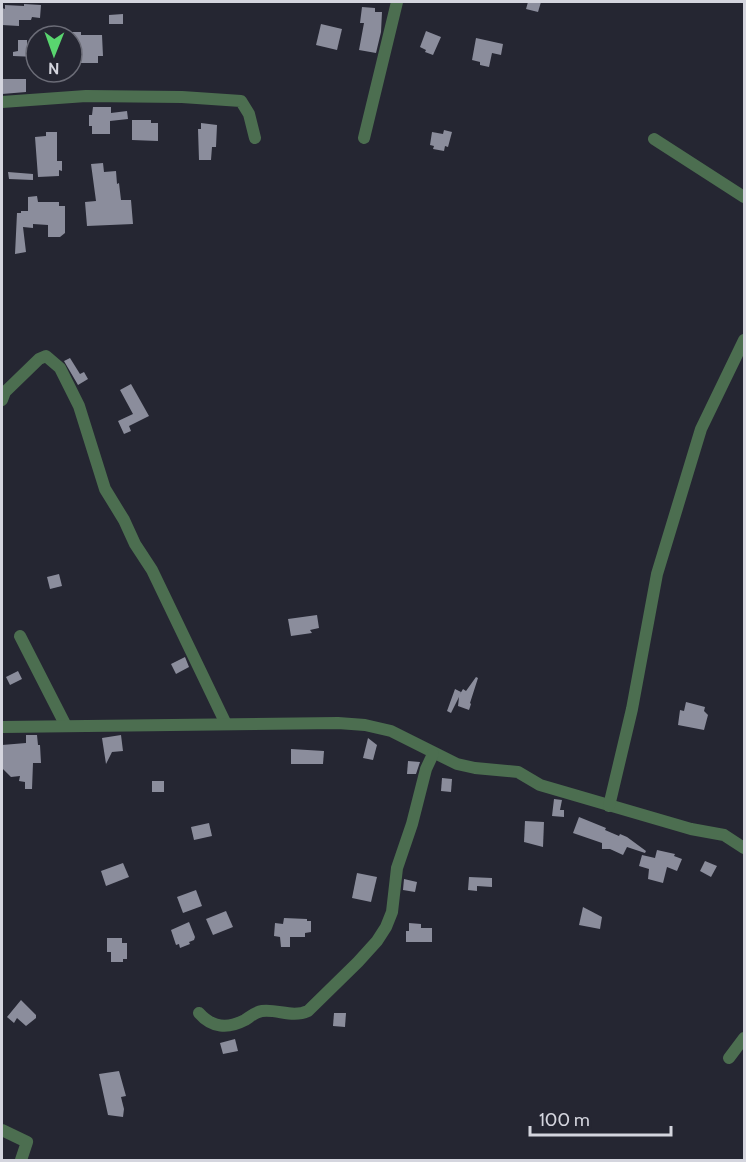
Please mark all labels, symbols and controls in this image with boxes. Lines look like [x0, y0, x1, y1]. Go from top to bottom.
north arrow [24, 24, 84, 84]
text: N [48, 59, 60, 78]
scale bar [530, 1099, 671, 1137]
text: 100 m [539, 1109, 590, 1131]

